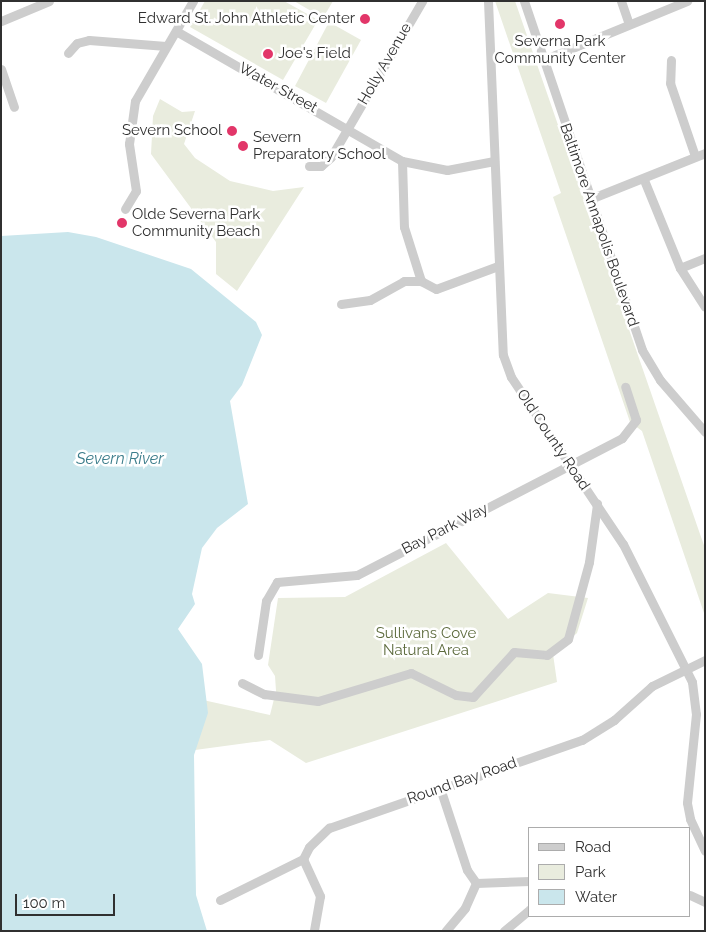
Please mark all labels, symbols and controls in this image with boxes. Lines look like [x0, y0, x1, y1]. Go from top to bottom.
place label: Edward St. John Athletic Center [137, 10, 355, 28]
marker: Edward St. John Athletic Center [359, 13, 371, 25]
marker: Severna Park Community Center [554, 18, 566, 30]
street label: Holly Avenue [354, 20, 416, 108]
place label: Severna Park Community Center [494, 32, 626, 67]
place label: Joe's Field [278, 45, 351, 63]
marker: Joe's Field [262, 48, 274, 60]
street label: Water Street [235, 59, 321, 117]
street label: Baltimore Annapolis Boulevard [556, 121, 642, 329]
place label: Severn School [122, 122, 222, 140]
marker: Severn School [226, 125, 238, 137]
place label: Severn Preparatory School [253, 128, 386, 163]
marker: Severn Preparatory School [237, 140, 249, 152]
place label: Olde Severna Park Community Beach [132, 205, 261, 240]
marker: Olde Severna Park Community Beach [116, 217, 128, 229]
street label: Old County Road [512, 386, 594, 494]
water label: Severn River [76, 449, 164, 469]
street label: Bay Park Way [398, 499, 492, 559]
park label: Sullivans Cove Natural Area [376, 624, 476, 659]
street label: Round Bay Road [405, 754, 519, 808]
legend [528, 827, 691, 917]
text: Road [575, 838, 611, 856]
text: Park [575, 863, 606, 881]
scale bar [18, 884, 118, 916]
text: Water [575, 888, 617, 906]
text: 100 m [23, 894, 65, 912]

